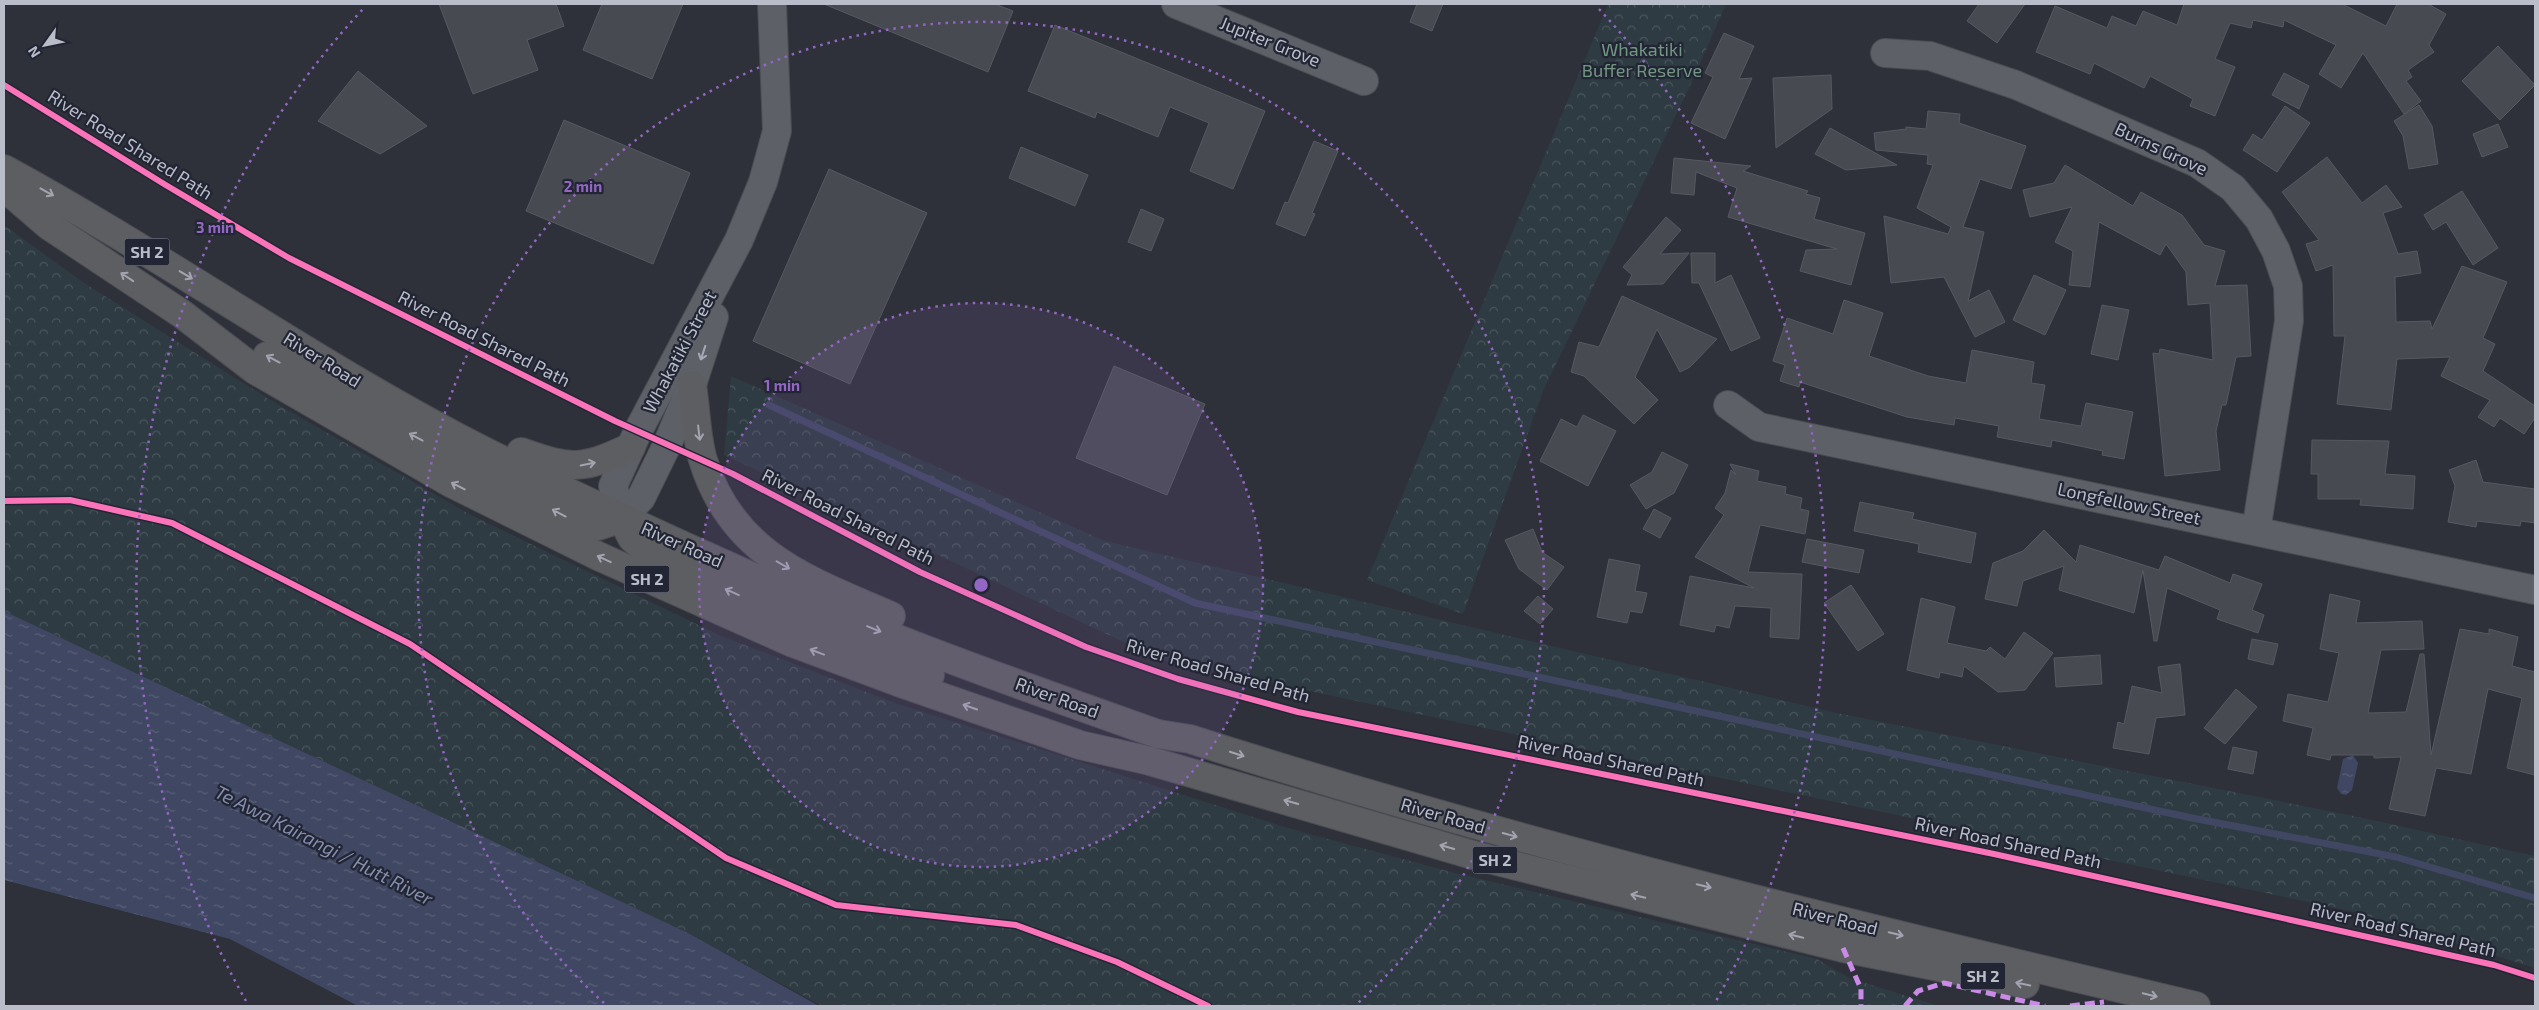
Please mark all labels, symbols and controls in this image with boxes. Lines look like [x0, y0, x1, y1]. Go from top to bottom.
street label: Jupiter Grove [1217, 11, 1324, 71]
north arrow [20, 20, 70, 70]
park label: Whakatiki Buffer Reserve [1582, 38, 1702, 81]
text: N [24, 43, 44, 61]
street label: River Road Shared Path [44, 84, 217, 204]
street label: Burns Grove [2112, 117, 2211, 179]
text: 2 min [564, 177, 602, 195]
one-way arrow [39, 187, 54, 197]
text: 3 min [196, 218, 234, 236]
road number: SH 2 [124, 238, 170, 266]
one-way arrow [179, 271, 193, 281]
one-way arrow [120, 272, 134, 283]
street label: River Road Shared Path [395, 285, 574, 391]
street label: Whakatiki Street [638, 286, 721, 416]
street label: River Road [280, 327, 365, 392]
one-way arrow [697, 345, 707, 361]
one-way arrow [266, 354, 281, 363]
text: 1 min [764, 376, 800, 394]
one-way arrow [694, 425, 704, 441]
one-way arrow [408, 432, 423, 442]
one-way arrow [580, 459, 596, 468]
street label: River Road Shared Path [759, 463, 938, 569]
street label: Longfellow Street [2056, 477, 2203, 529]
one-way arrow [451, 481, 466, 491]
one-way arrow [552, 508, 567, 518]
street label: River Road [638, 516, 727, 572]
one-way arrow [597, 554, 612, 563]
one-way arrow [775, 560, 790, 570]
road number: SH 2 [624, 566, 670, 592]
centre of rings [972, 576, 990, 594]
one-way arrow [725, 586, 740, 596]
one-way arrow [866, 625, 882, 634]
street label: River Road Shared Path [1124, 633, 1313, 707]
one-way arrow [810, 647, 825, 656]
street label: River Road [1013, 672, 1102, 722]
one-way arrow [962, 702, 978, 711]
street label: River Road Shared Path [1516, 729, 1707, 791]
one-way arrow [1228, 750, 1244, 759]
water label: Te Awa Kairangi / Hutt River [211, 779, 438, 910]
street label: River Road [1398, 792, 1488, 838]
one-way arrow [1283, 797, 1299, 806]
street label: River Road Shared Path [1913, 811, 2104, 873]
one-way arrow [1501, 830, 1517, 840]
one-way arrow [1439, 842, 1455, 852]
road number: SH 2 [1472, 846, 1518, 874]
one-way arrow [1696, 882, 1712, 891]
one-way arrow [1631, 891, 1647, 900]
street label: River Road [1790, 897, 1880, 939]
street label: River Road Shared Path [2308, 897, 2498, 961]
one-way arrow [1887, 930, 1903, 939]
one-way arrow [1788, 931, 1804, 940]
road number: SH 2 [1960, 962, 2006, 989]
one-way arrow [2015, 979, 2031, 988]
one-way arrow [2141, 991, 2157, 1000]

